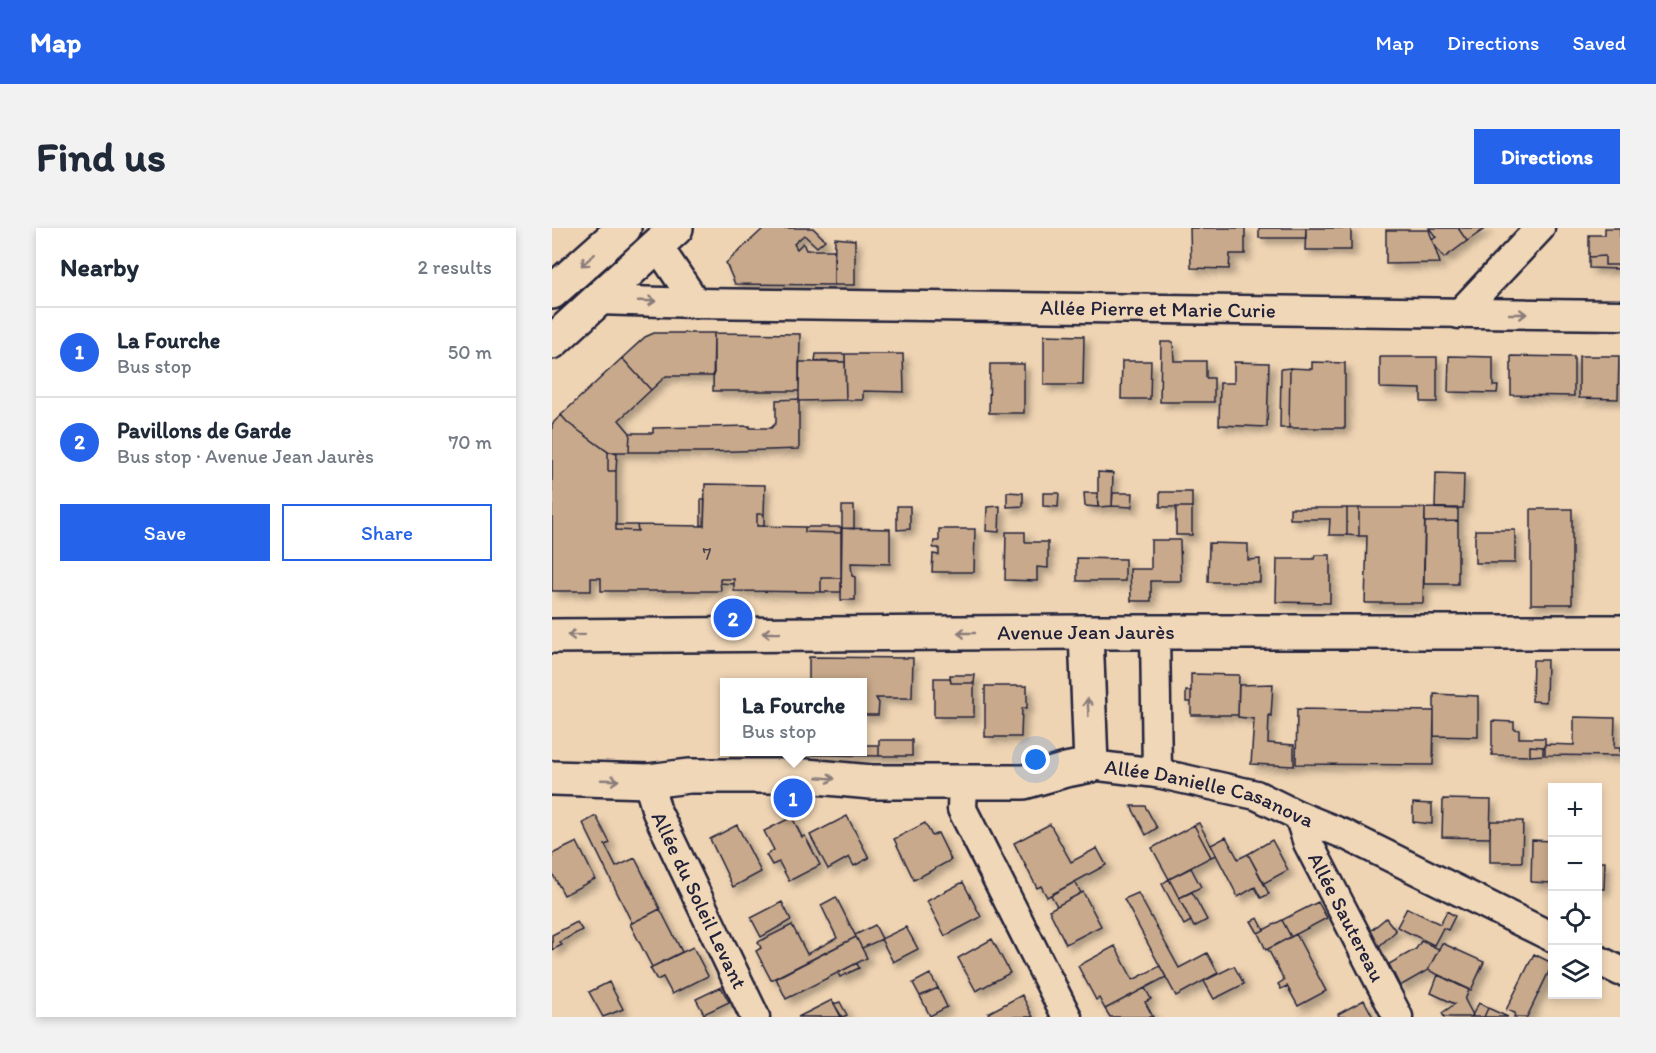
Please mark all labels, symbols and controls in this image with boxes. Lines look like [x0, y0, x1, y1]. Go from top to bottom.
text: Map [30, 25, 81, 59]
text: Map [1376, 30, 1414, 55]
text: Directions [1447, 30, 1539, 55]
text: Saved [1572, 30, 1626, 55]
button: Directions [1474, 129, 1620, 184]
text: Find us [36, 131, 166, 182]
text: Nearby [60, 251, 139, 283]
one-way arrow [581, 253, 596, 267]
text: 2 results [418, 255, 492, 279]
street label: Allée Pierre et Marie Curie [1040, 294, 1276, 323]
one-way arrow [636, 296, 656, 307]
one-way arrow [1507, 308, 1527, 320]
text: La Fourche [117, 327, 220, 354]
text: 1 [75, 340, 84, 364]
text: 50 m [448, 340, 492, 364]
text: Bus stop [117, 354, 192, 378]
text: Pavillons de Garde [117, 417, 291, 444]
text: 2 [74, 430, 85, 454]
text: 70 m [448, 430, 492, 454]
text: Bus stop · Avenue Jean Jaurès [117, 444, 374, 468]
button: Save [60, 504, 270, 561]
button: Share [282, 504, 492, 561]
house number: 7 [703, 543, 712, 565]
pin: 2 [714, 596, 753, 640]
street label: Avenue Jean Jaurès [997, 619, 1175, 645]
one-way arrow [762, 627, 782, 639]
one-way arrow [957, 627, 977, 639]
one-way arrow [567, 630, 587, 641]
popup [720, 678, 867, 756]
text: La Fourche [742, 692, 845, 719]
one-way arrow [1082, 697, 1093, 717]
text: Bus stop [742, 719, 816, 743]
your location [1021, 745, 1050, 774]
street label: Allée Danielle Casanova [1103, 754, 1317, 833]
one-way arrow [816, 773, 835, 784]
one-way arrow [600, 774, 620, 786]
pin: 1 [774, 776, 812, 820]
map controls [1548, 783, 1602, 999]
button: + [1548, 783, 1602, 837]
street label: Allée du Soleil Levant [647, 807, 753, 993]
button: − [1548, 837, 1602, 891]
street label: Allée Sautereau [1303, 848, 1391, 986]
button: locate [1548, 891, 1602, 945]
button: layers [1548, 945, 1602, 999]

